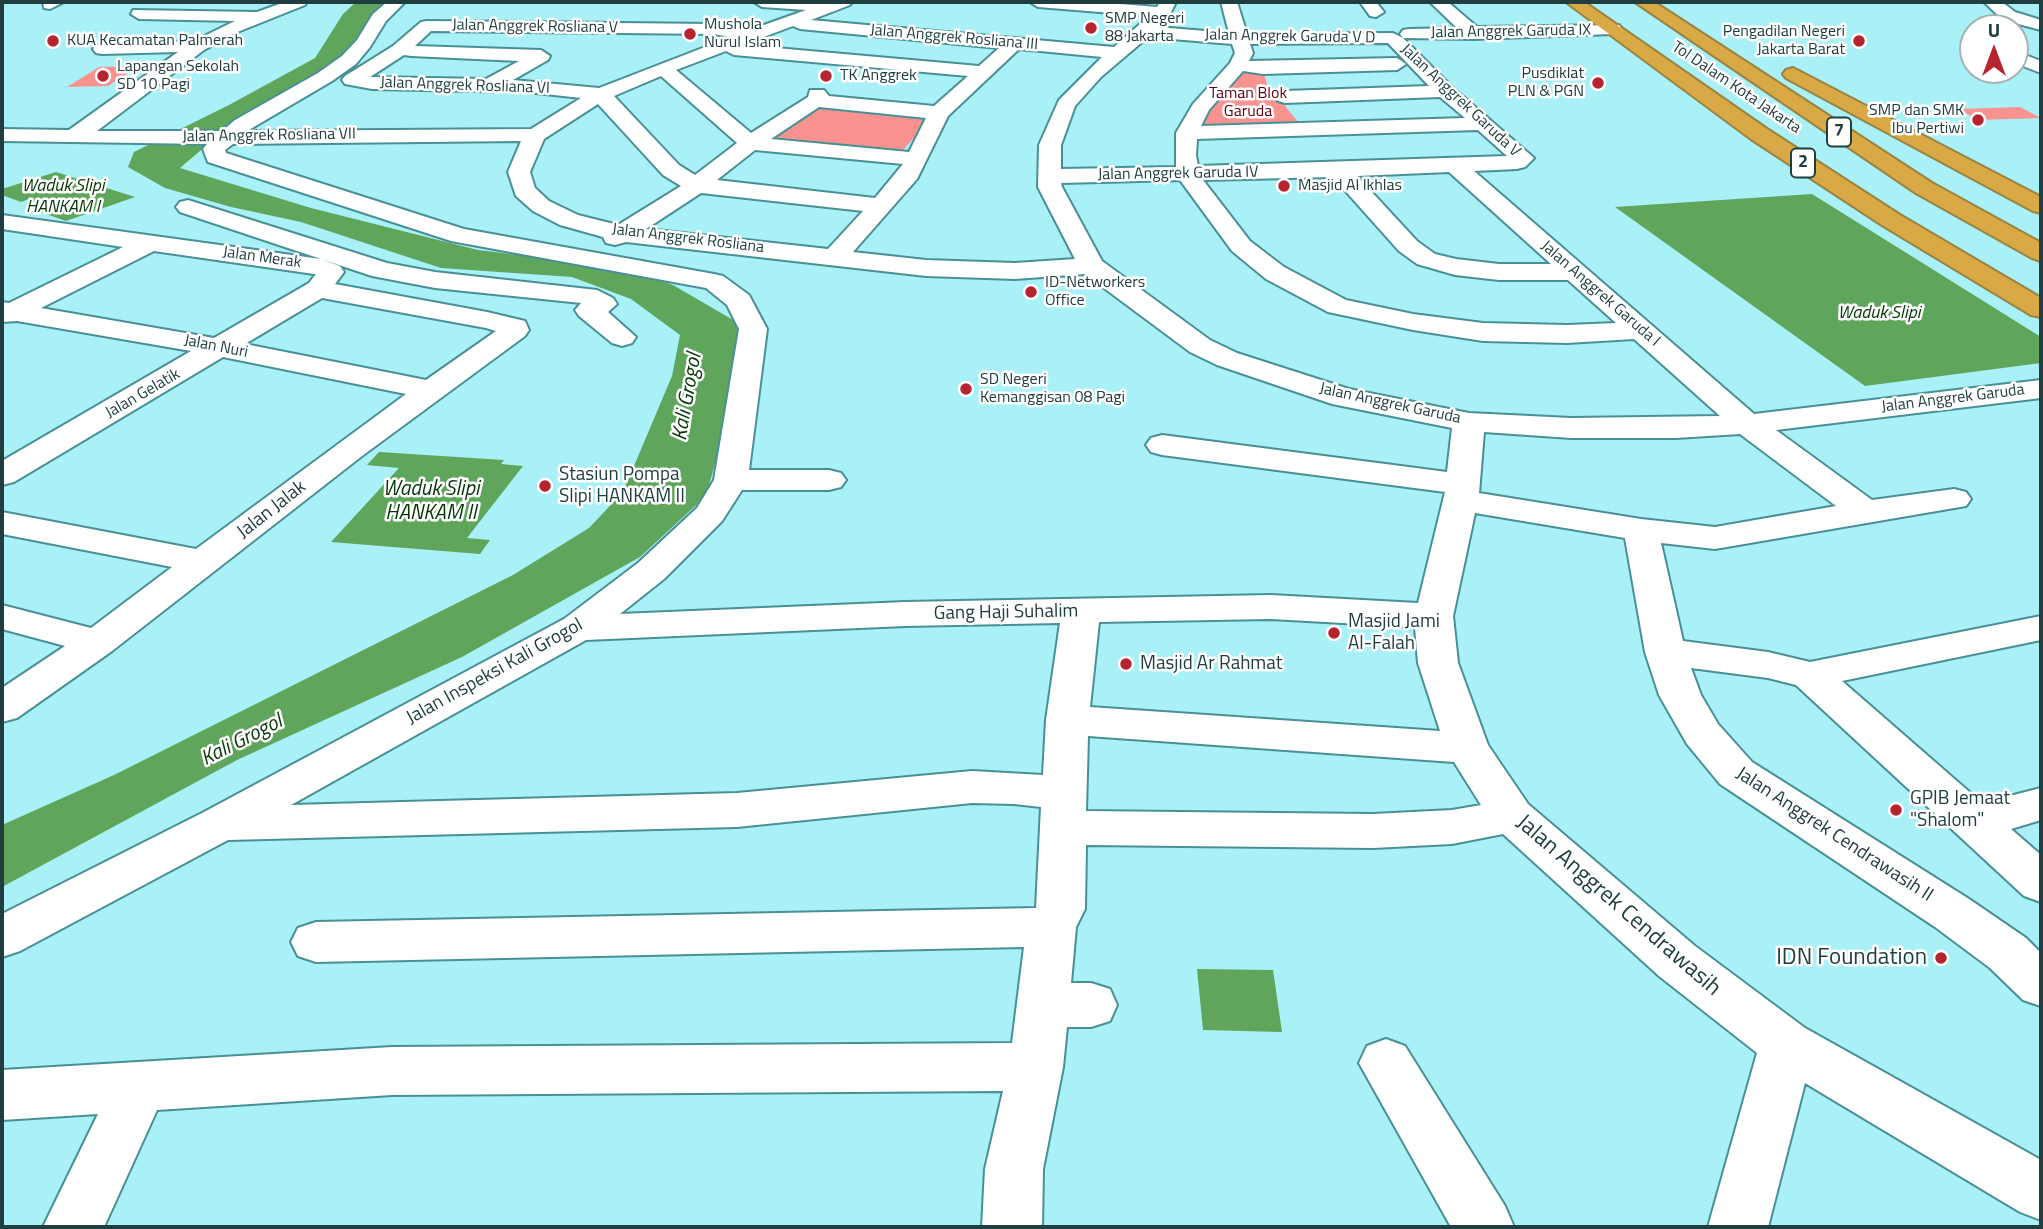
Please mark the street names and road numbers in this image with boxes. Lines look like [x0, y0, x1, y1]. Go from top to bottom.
street label: Jalan Anggrek Rosliana V [452, 16, 618, 38]
street label: Jalan Anggrek Rosliana III [869, 21, 1039, 55]
street label: Jalan Anggrek Garuda IX [1431, 21, 1591, 43]
street label: Jalan Anggrek Garuda V D [1204, 26, 1376, 48]
street label: Tol Dalam Kota Jakarta [1668, 38, 1804, 138]
street label: Jalan Anggrek Garuda V [1396, 40, 1524, 162]
street label: Jalan Anggrek Rosliana VI [380, 73, 550, 99]
road number: 7 [1827, 118, 1851, 146]
street label: Jalan Anggrek Rosliana VII [182, 125, 356, 147]
road number: 2 [1791, 148, 1815, 178]
street label: Jalan Anggrek Garuda IV [1097, 163, 1259, 185]
street label: Jalan Anggrek Rosliana [611, 220, 765, 258]
street label: Jalan Anggrek Garuda I [1537, 237, 1663, 351]
street label: Jalan Merak [221, 243, 303, 273]
street label: Jalan Nuri [182, 331, 250, 363]
street label: Jalan Gelatik [102, 365, 184, 423]
street label: Jalan Anggrek Garuda [1318, 380, 1462, 428]
street label: Jalan Anggrek Garuda [1880, 381, 2026, 417]
street label: Jalan Jalak [233, 476, 311, 544]
street label: Gang Haji Suhalim [933, 600, 1079, 626]
street label: Jalan Inspeksi Kali Grogol [403, 614, 587, 730]
street label: Jalan Anggrek Cendrawasih II [1731, 763, 1937, 907]
street label: Jalan Anggrek Cendrawasih [1510, 809, 1726, 1003]

